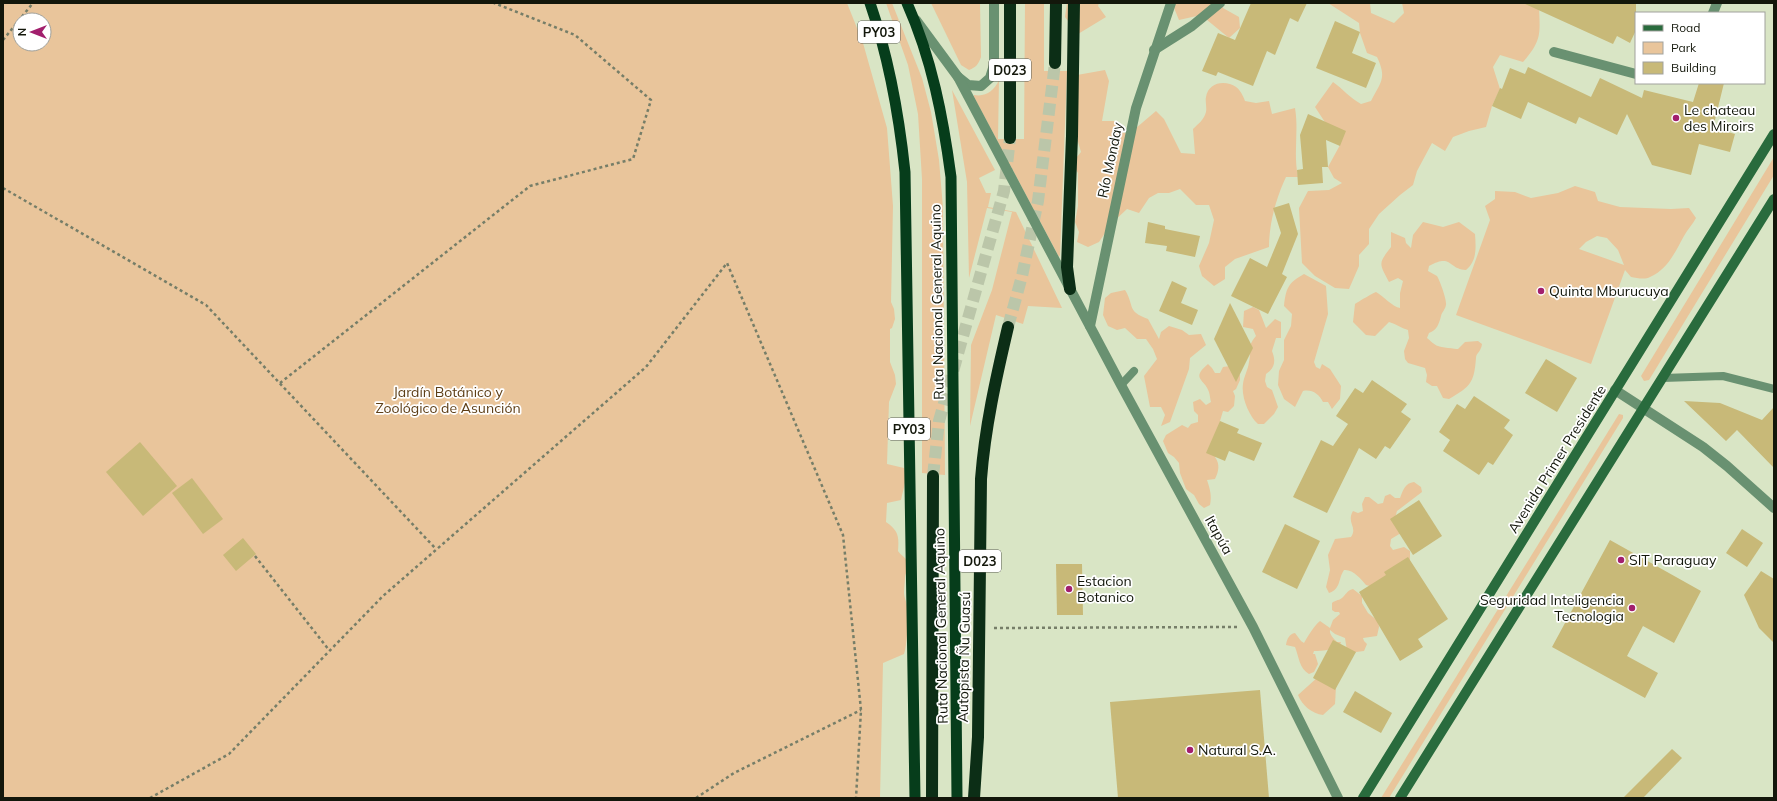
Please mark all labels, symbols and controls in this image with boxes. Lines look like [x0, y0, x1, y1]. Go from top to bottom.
north arrow [12, 12, 52, 52]
legend [1635, 12, 1765, 84]
text: Road [1671, 20, 1700, 35]
road number: PY03 [858, 21, 900, 43]
text: N [15, 28, 29, 36]
text: Park [1671, 40, 1697, 55]
road number: D023 [989, 59, 1031, 81]
text: Building [1671, 60, 1716, 75]
place label: Le chateau des Miroirs [1684, 101, 1755, 135]
marker: Le chateau des Miroirs [1671, 113, 1681, 123]
street label: Río Monday [1093, 120, 1127, 200]
street label: Ruta Nacional General Aquino [926, 204, 948, 400]
place label: Quinta Mburucuya [1549, 282, 1669, 300]
marker: Quinta Mburucuya [1536, 286, 1546, 296]
street label: Avenida Primer Presidente [1504, 382, 1610, 536]
park label: Jardín Botánico y Zoológico de Asunción [375, 383, 521, 417]
road number: PY03 [888, 418, 930, 440]
street label: Itapúa [1201, 512, 1237, 558]
street label: Ruta Nacional General Aquino [930, 528, 952, 724]
road number: D023 [959, 550, 1001, 572]
place label: SIT Paraguay [1629, 551, 1717, 569]
marker: SIT Paraguay [1616, 555, 1626, 565]
place label: Estacion Botanico [1077, 572, 1134, 606]
marker: Estacion Botanico [1064, 584, 1074, 594]
place label: Seguridad Inteligencia Tecnologia [1480, 591, 1624, 625]
street label: Autopista Ñu Guasú [954, 592, 974, 722]
marker: Seguridad Inteligencia Tecnologia [1627, 603, 1637, 613]
place label: Natural S.A. [1198, 741, 1276, 759]
marker: Natural S.A. [1185, 745, 1195, 755]

